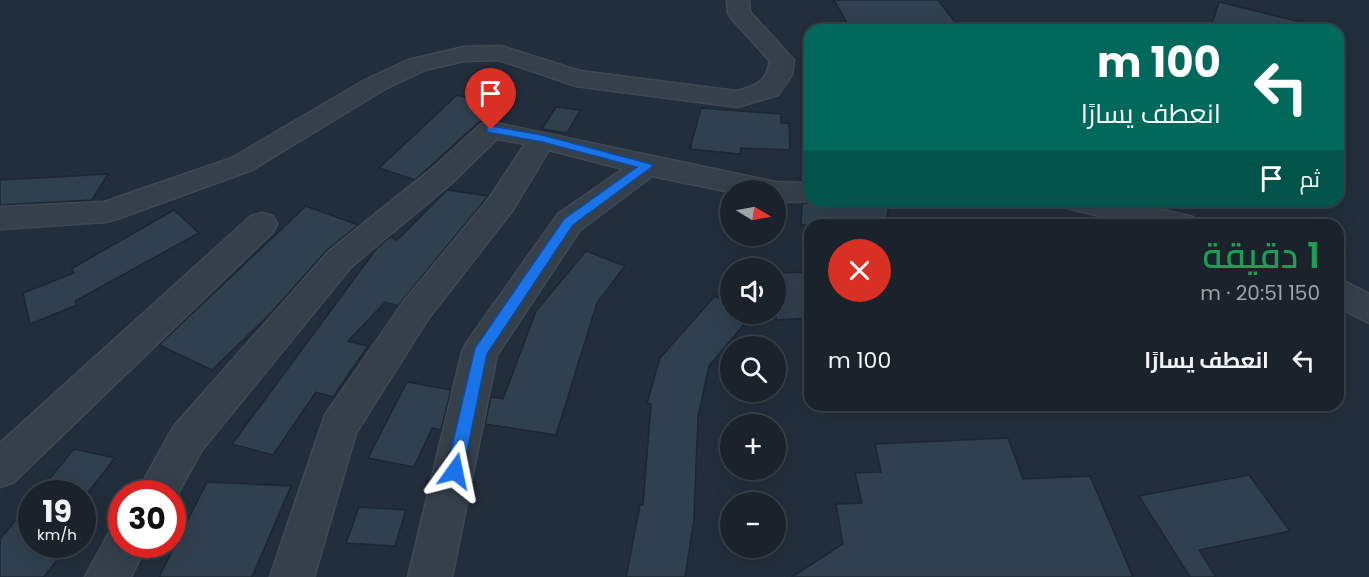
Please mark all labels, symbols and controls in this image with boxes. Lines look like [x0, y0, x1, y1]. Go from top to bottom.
text: 100 m [1097, 33, 1221, 92]
icon: left [1242, 48, 1320, 126]
pin [465, 68, 516, 130]
icon: arrive [474, 77, 507, 110]
text: انعطف يسارًا [1081, 95, 1221, 132]
icon: arrive [1255, 162, 1288, 195]
text: ثم [1300, 164, 1320, 195]
north arrow [720, 180, 786, 246]
map controls [720, 180, 786, 558]
text: 1 دقيقة [1203, 230, 1320, 281]
button: close [828, 239, 891, 302]
button: sound [720, 258, 786, 324]
text: 150 m · 20:51 [1200, 279, 1320, 307]
button: search [720, 336, 786, 402]
icon: left [1287, 344, 1320, 377]
text: 100 m [828, 345, 891, 376]
text: انعطف يسارًا [1144, 345, 1269, 376]
button: + [720, 414, 786, 480]
position arrow [423, 439, 487, 503]
speed limit sign: 30 [108, 480, 186, 558]
text: 19 [42, 490, 72, 533]
button: − [720, 492, 786, 558]
text: km/h [37, 524, 77, 545]

